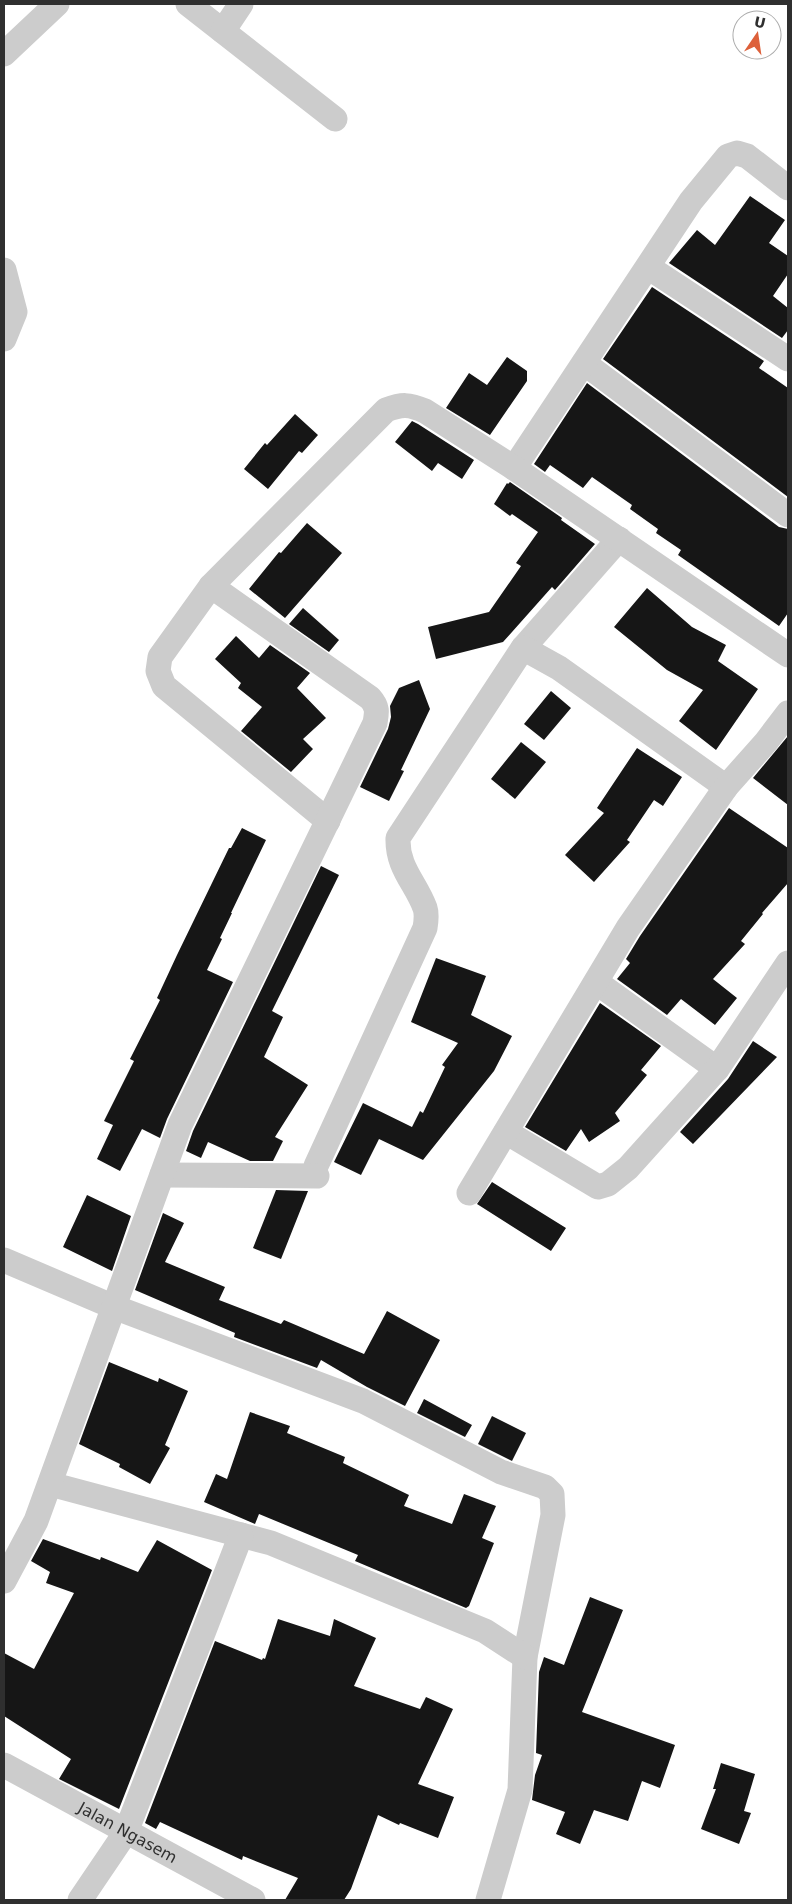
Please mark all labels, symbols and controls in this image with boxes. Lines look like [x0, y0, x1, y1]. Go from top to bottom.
north arrow [732, 10, 782, 60]
text: U [753, 13, 767, 31]
street label: Jalan Ngasem [74, 1797, 181, 1867]

